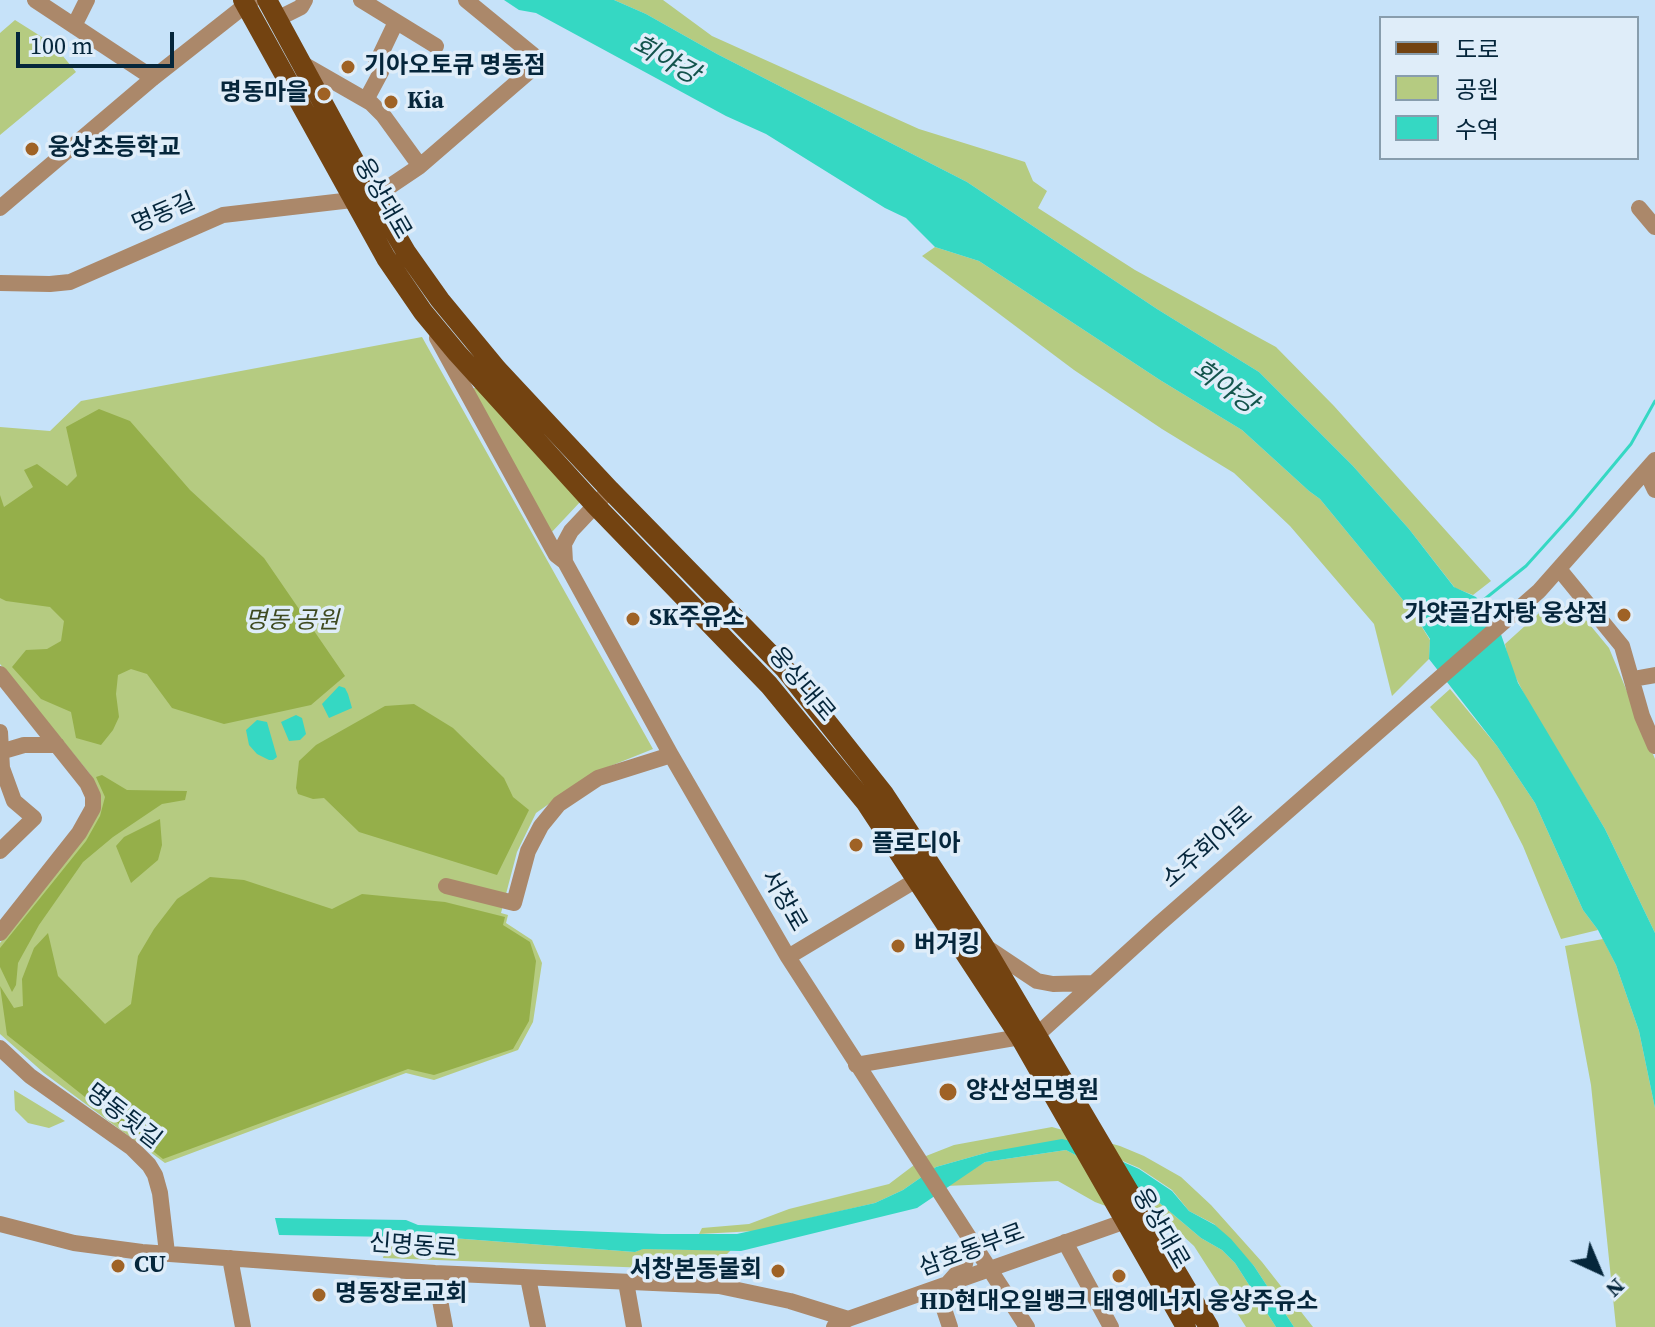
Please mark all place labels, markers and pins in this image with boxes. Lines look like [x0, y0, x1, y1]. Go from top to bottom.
place label: 기아오토큐 명동점 [364, 53, 546, 81]
marker: 기아오토큐 명동점 [339, 58, 357, 76]
place label: 명동마을 [220, 80, 308, 108]
marker: 명동마을 [315, 85, 333, 103]
place label: Kia [407, 88, 444, 116]
marker: Kia [382, 93, 400, 111]
place label: 웅상초등학교 [48, 135, 180, 163]
marker: 웅상초등학교 [23, 140, 41, 158]
place label: 가얏골감자탕 웅상점 [1404, 601, 1608, 629]
place label: SK주유소 [649, 605, 745, 633]
marker: 가얏골감자탕 웅상점 [1615, 606, 1633, 624]
marker: SK주유소 [624, 610, 642, 628]
place label: 플로디아 [872, 831, 960, 859]
marker: 플로디아 [847, 836, 865, 854]
place label: 버거킹 [914, 932, 980, 960]
marker: 버거킹 [889, 937, 907, 955]
place label: 양산성모병원 [966, 1078, 1098, 1106]
marker: 양산성모병원 [937, 1081, 959, 1103]
place label: CU [134, 1252, 166, 1280]
marker: CU [109, 1257, 127, 1275]
place label: 서창본동물회 [630, 1257, 762, 1285]
marker: 서창본동물회 [769, 1262, 787, 1280]
marker: HD현대오일뱅크 태영에너지 웅상주유소 [1110, 1267, 1128, 1285]
place label: 명동장로교회 [335, 1281, 467, 1309]
marker: 명동장로교회 [310, 1286, 328, 1304]
place label: HD현대오일뱅크 태영에너지 웅상주유소 [920, 1289, 1318, 1317]

